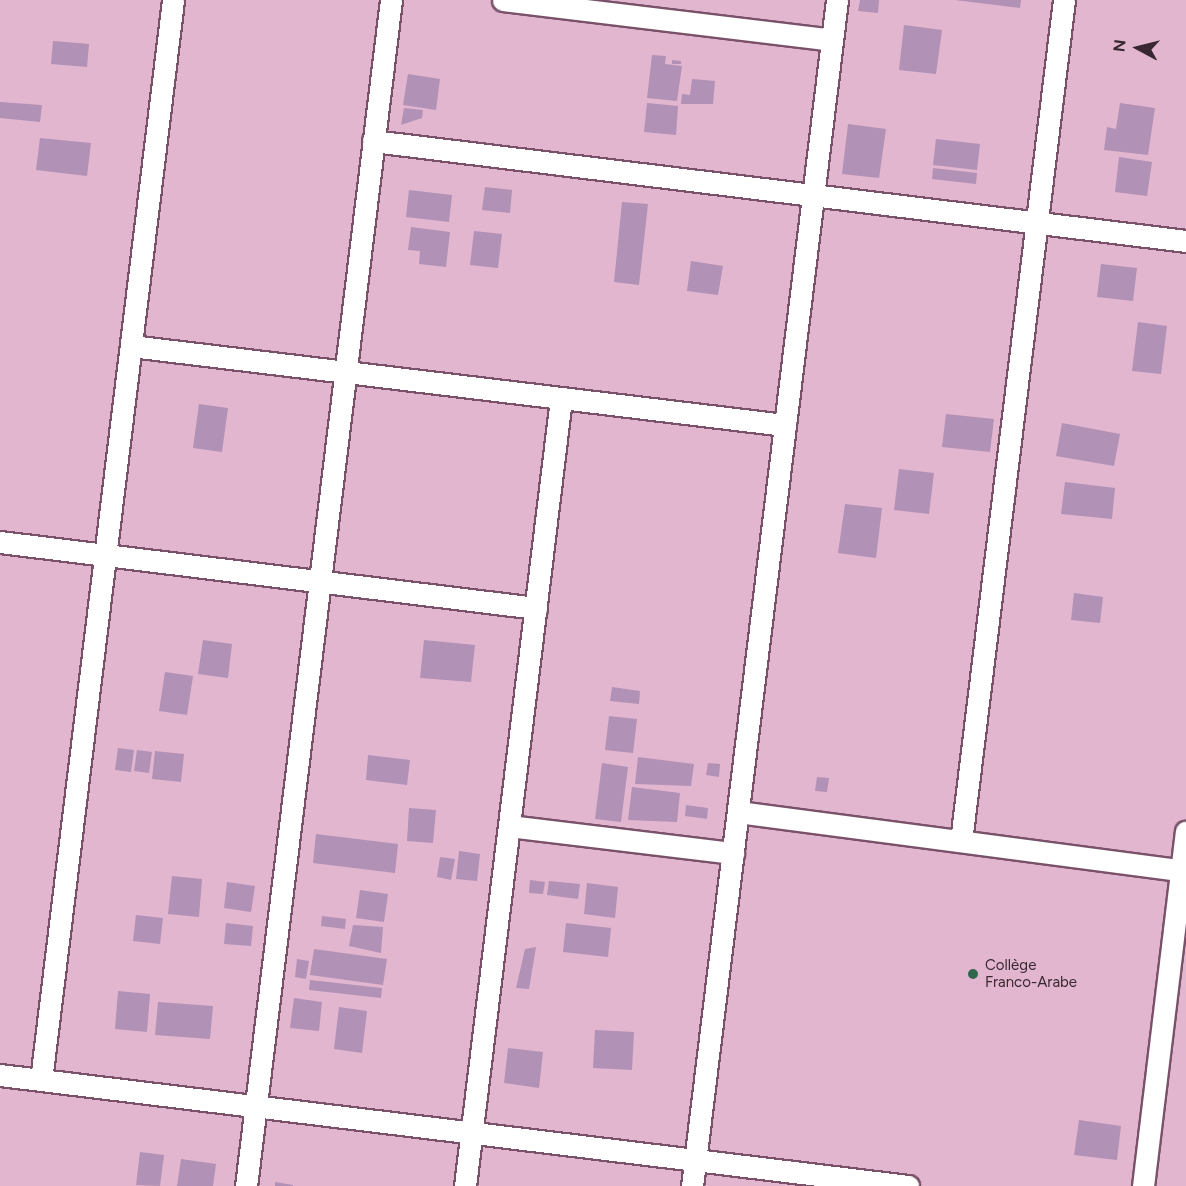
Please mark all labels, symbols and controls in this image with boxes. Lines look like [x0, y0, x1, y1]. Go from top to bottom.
north arrow [1108, 18, 1168, 78]
text: N [1109, 38, 1130, 53]
place label: Collège Franco-Arabe [985, 956, 1077, 991]
marker: Collège Franco-Arabe [966, 967, 980, 981]

